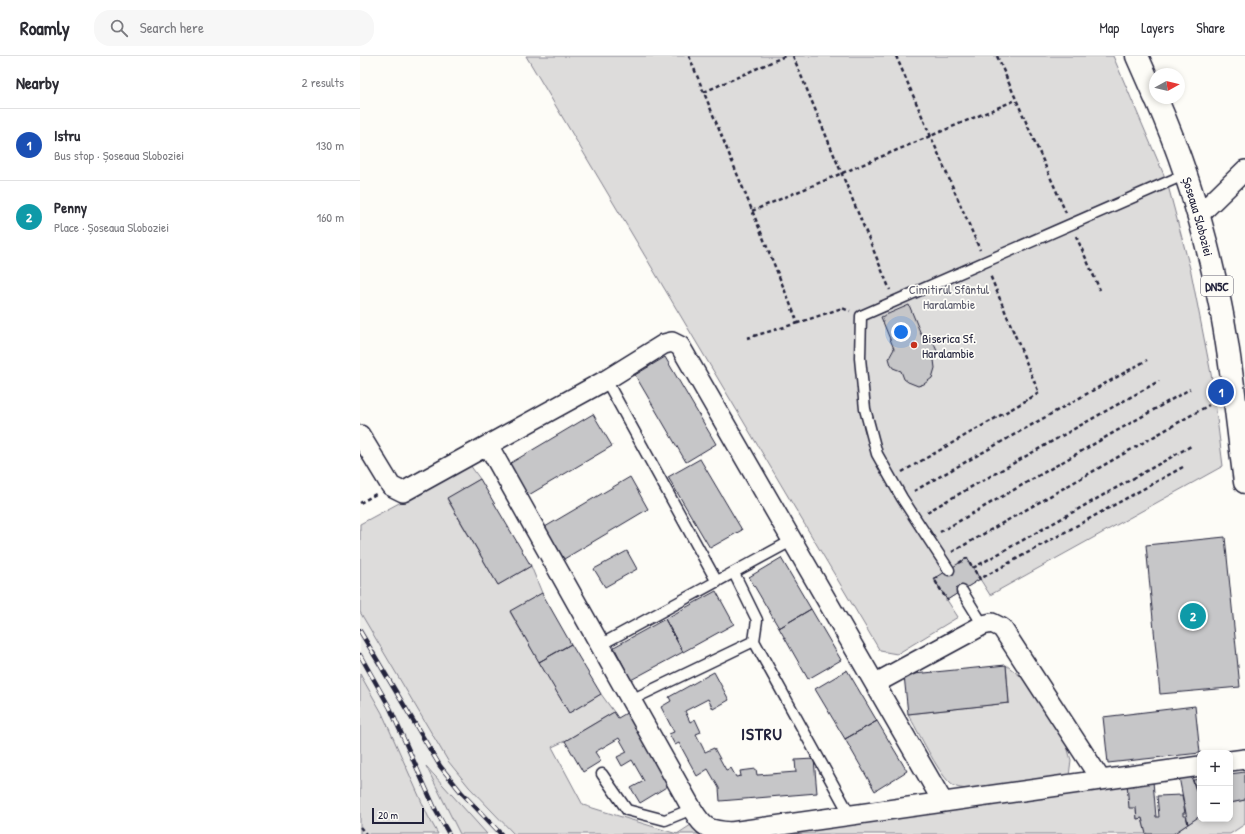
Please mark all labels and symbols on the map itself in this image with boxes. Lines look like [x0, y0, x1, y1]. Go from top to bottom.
north arrow [1149, 68, 1185, 104]
street label: Șoseaua Sloboziei [1178, 175, 1218, 258]
road number: DN5C [1201, 276, 1233, 296]
park label: Cimitirul Sfântul Haralambie [909, 280, 990, 313]
your location [891, 322, 911, 342]
place label: Biserica Sf. Haralambie [922, 329, 976, 362]
marker: Biserica Sf. Haralambie [909, 340, 919, 350]
pin: 1 [1208, 377, 1234, 407]
pin: 2 [1180, 601, 1206, 631]
district label: ISTRU [741, 722, 783, 745]
scale bar [372, 806, 424, 825]

